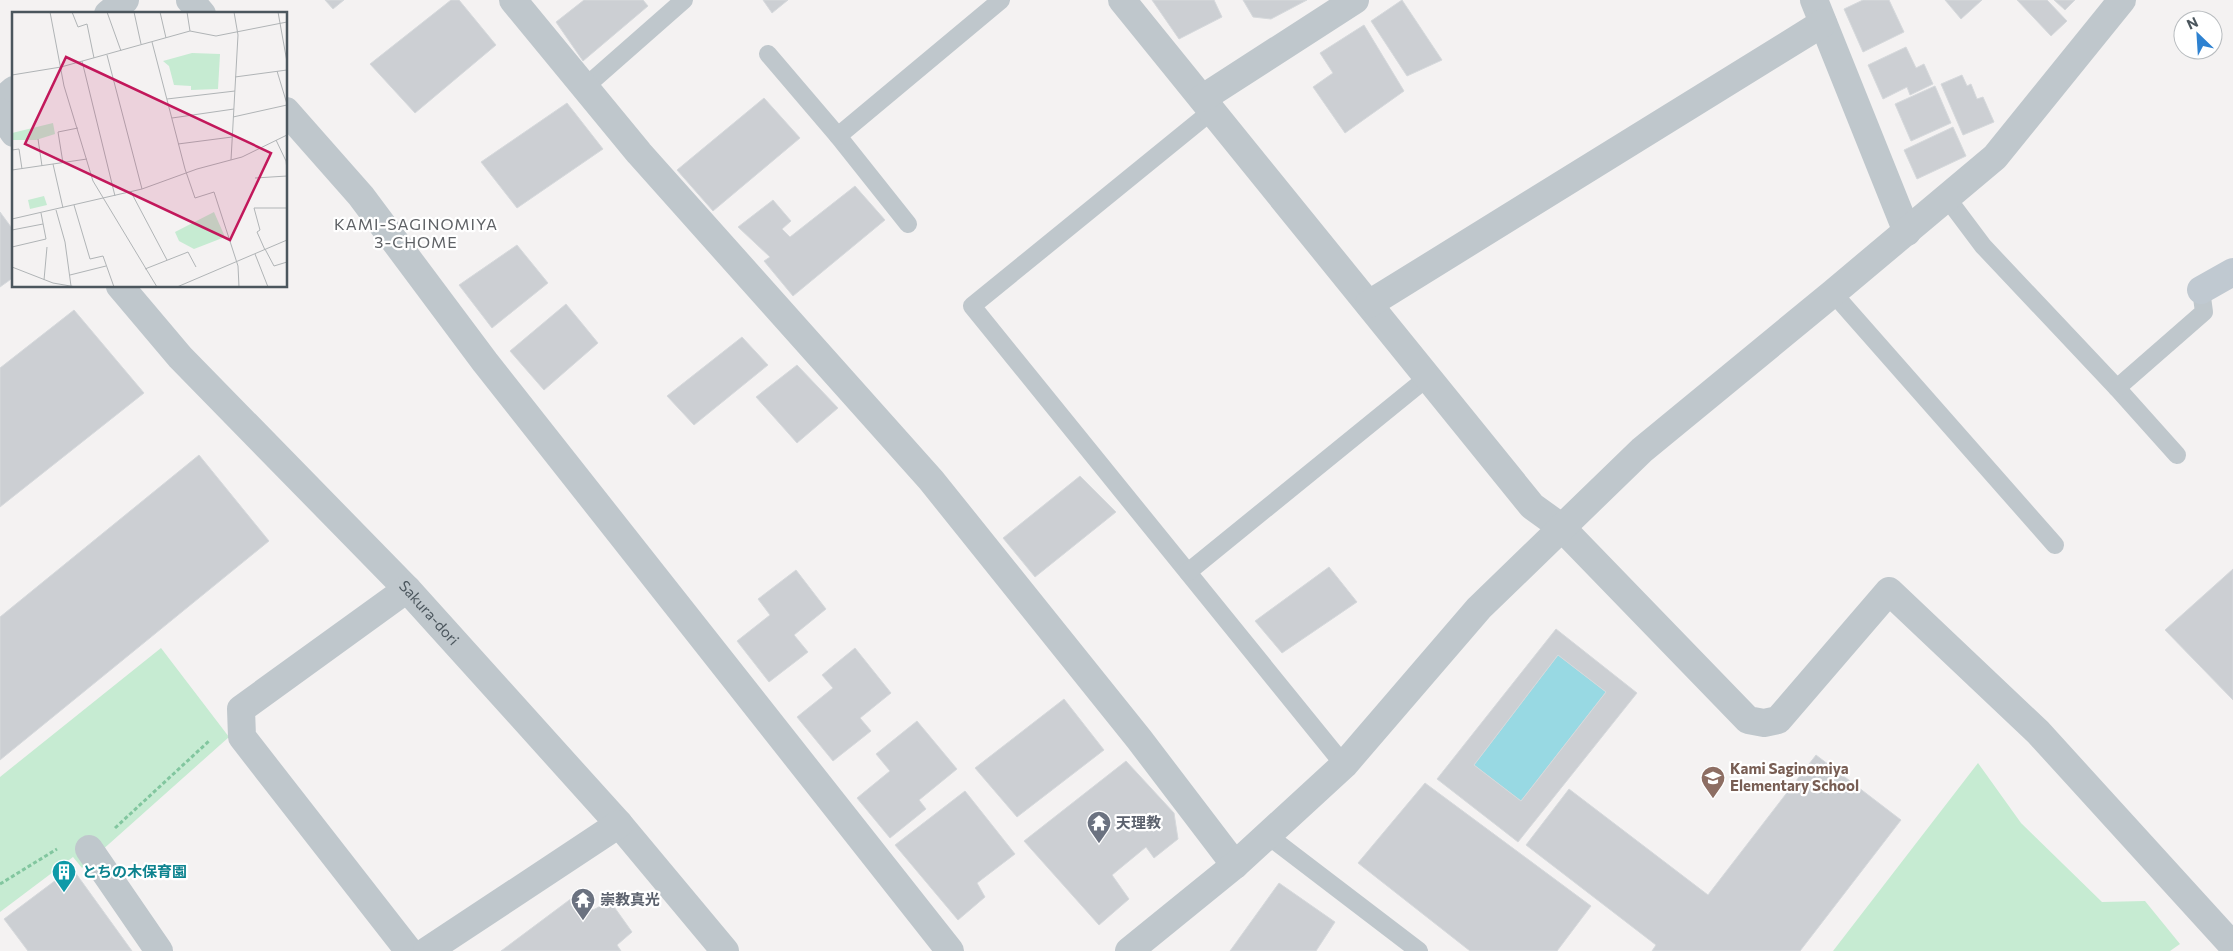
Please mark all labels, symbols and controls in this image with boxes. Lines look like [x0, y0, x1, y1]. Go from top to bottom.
north arrow [2173, 10, 2223, 60]
inset map [12, 12, 288, 288]
text: N [2184, 13, 2201, 33]
district label: KAMI-SAGINOMIYA 3-CHOME [334, 214, 498, 251]
street label: Sakura-dori [396, 576, 463, 648]
place label: Kami Saginomiya Elementary School [1730, 759, 1859, 794]
school or university icon: Kami Saginomiya Elementary School [1700, 765, 1726, 799]
temple icon: 天理教 [1086, 810, 1112, 844]
place label: 天理教 [1116, 813, 1161, 831]
building icon: とちの木保育園 [51, 859, 77, 893]
place label: とちの木保育園 [82, 862, 187, 880]
temple icon: 崇教真光 [570, 887, 596, 921]
place label: 崇教真光 [600, 890, 660, 908]

